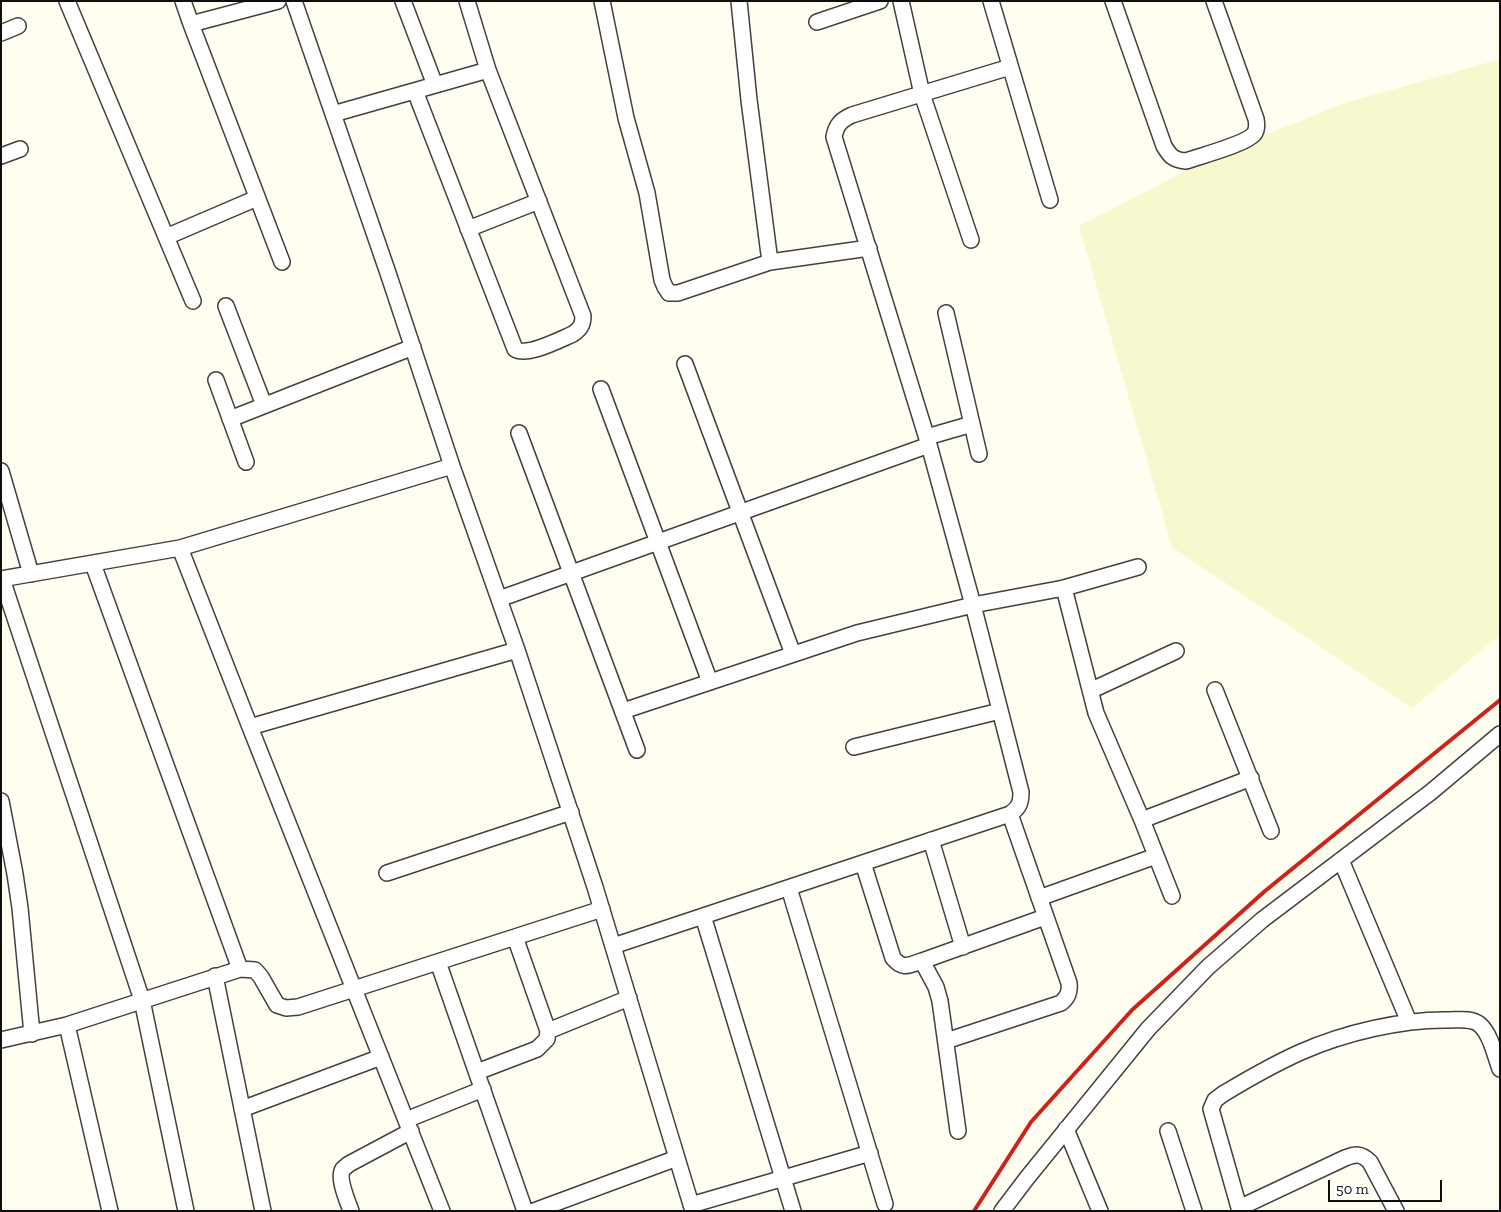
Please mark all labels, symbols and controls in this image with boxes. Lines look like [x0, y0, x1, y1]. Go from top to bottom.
scale bar [1331, 1170, 1445, 1202]
text: 50 m [1336, 1180, 1369, 1198]

